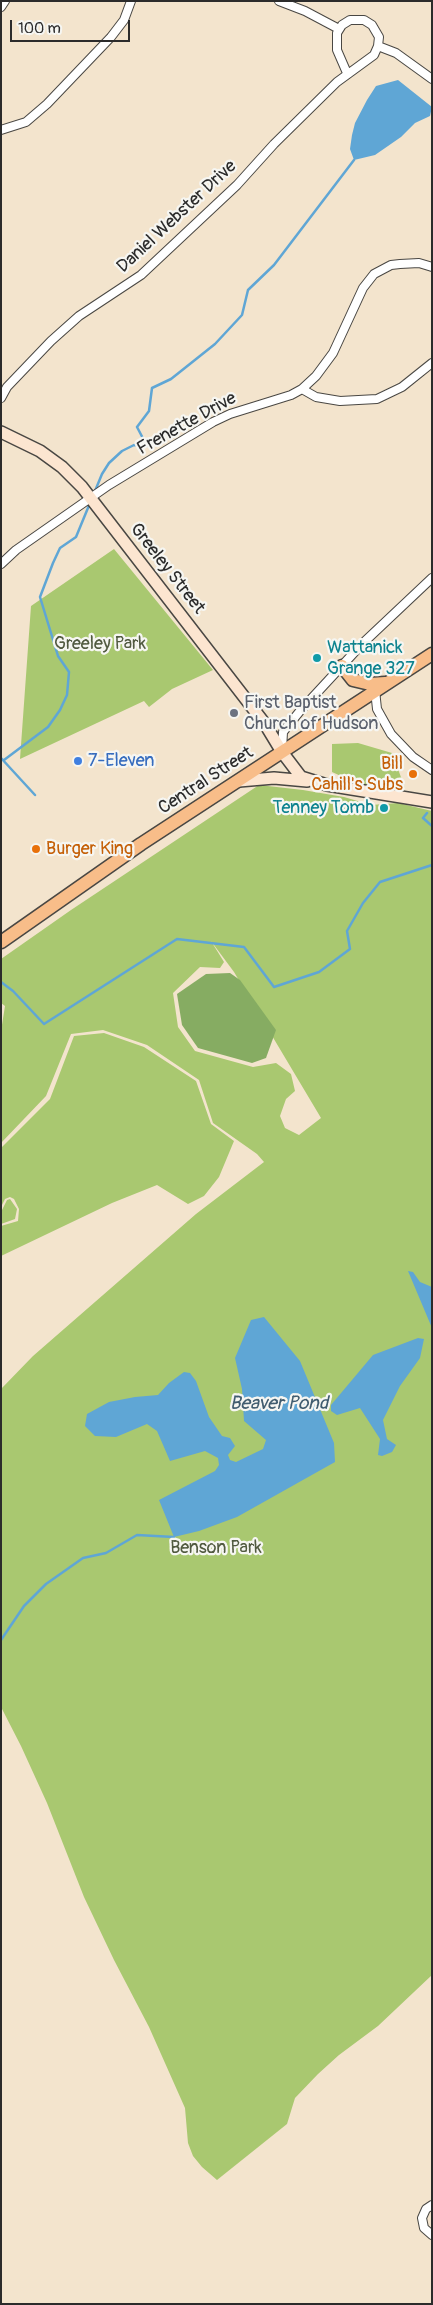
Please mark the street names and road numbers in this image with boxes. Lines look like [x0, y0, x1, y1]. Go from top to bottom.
street label: Daniel Webster Drive [113, 156, 241, 278]
street label: Frenette Drive [134, 388, 240, 460]
street label: Greeley Street [125, 519, 209, 619]
street label: Central Street [155, 742, 257, 820]

